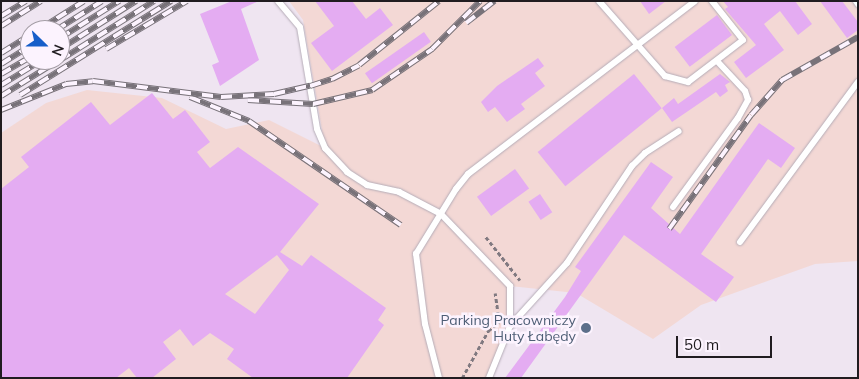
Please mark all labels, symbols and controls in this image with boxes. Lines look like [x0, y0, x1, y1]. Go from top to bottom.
north arrow [20, 20, 70, 70]
text: N [48, 42, 68, 59]
place label: Parking Pracowniczy Huty Łabędy [441, 312, 576, 344]
marker: Parking Pracowniczy Huty Łabędy [580, 322, 592, 334]
scale bar [679, 326, 775, 358]
text: 50 m [684, 335, 719, 354]

